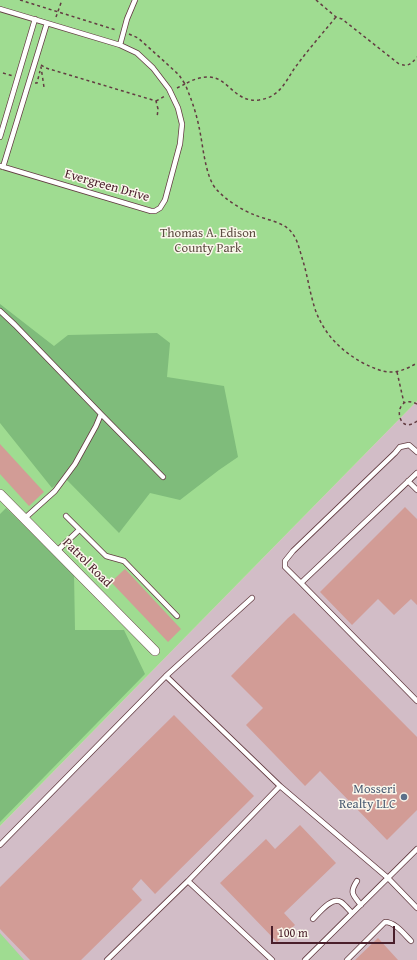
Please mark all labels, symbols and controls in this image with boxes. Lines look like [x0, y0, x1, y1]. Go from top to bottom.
street label: Evergreen Drive [63, 166, 151, 206]
park label: Thomas A. Edison County Park [160, 226, 256, 257]
street label: Patrol Road [59, 535, 115, 591]
place label: Mosseri Realty LLC [339, 782, 396, 813]
marker: Mosseri Realty LLC [399, 792, 409, 802]
scale bar [273, 918, 397, 944]
text: 100 m [278, 924, 308, 941]

